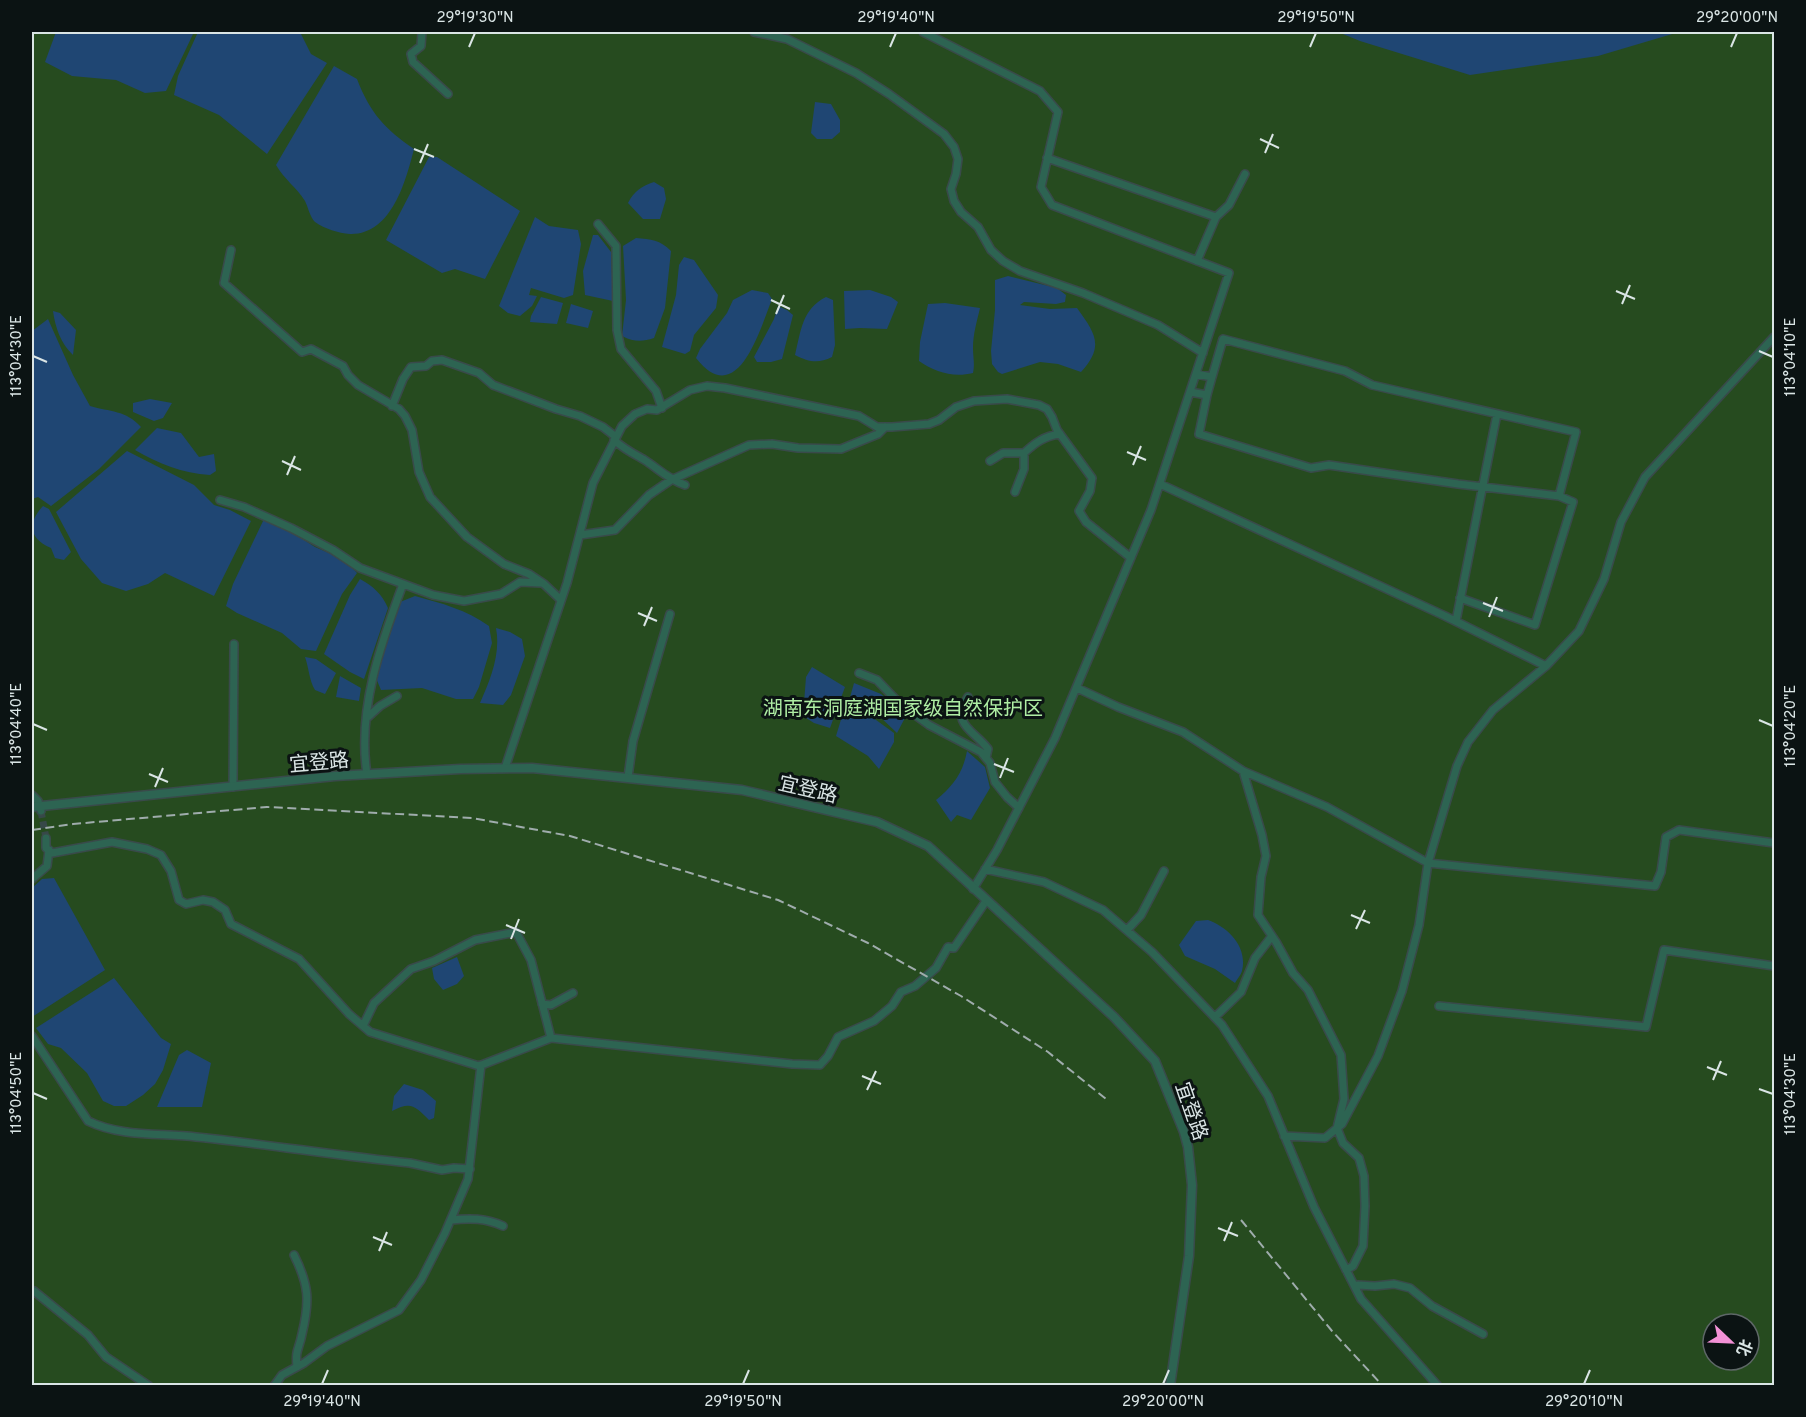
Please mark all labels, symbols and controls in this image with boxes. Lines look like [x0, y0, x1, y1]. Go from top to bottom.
text: 29°19'30"N [436, 9, 514, 28]
text: 29°19'40"N [857, 9, 935, 28]
text: 29°19'50"N [1277, 9, 1355, 28]
text: 29°20'00"N [1696, 9, 1778, 28]
text: 113°04'30"E [8, 315, 27, 397]
text: 113°04'10"E [1782, 318, 1801, 396]
text: 113°04'40"E [8, 683, 27, 765]
text: 113°04'20"E [1782, 685, 1801, 767]
park label: 湖南东洞庭湖国家级自然保护区 [763, 697, 1043, 723]
street label: 宜登路 [288, 748, 350, 780]
street label: 宜登路 [775, 772, 840, 810]
text: 113°04'50"E [8, 1052, 27, 1134]
text: 113°04'30"E [1782, 1053, 1801, 1135]
street label: 宜登路 [1168, 1079, 1212, 1144]
north arrow [1701, 1312, 1761, 1372]
text: 北 [1731, 1336, 1755, 1358]
text: 29°19'40"N [283, 1393, 361, 1412]
text: 29°19'50"N [704, 1393, 782, 1412]
text: 29°20'00"N [1122, 1393, 1204, 1412]
text: 29°20'10"N [1545, 1393, 1623, 1412]

